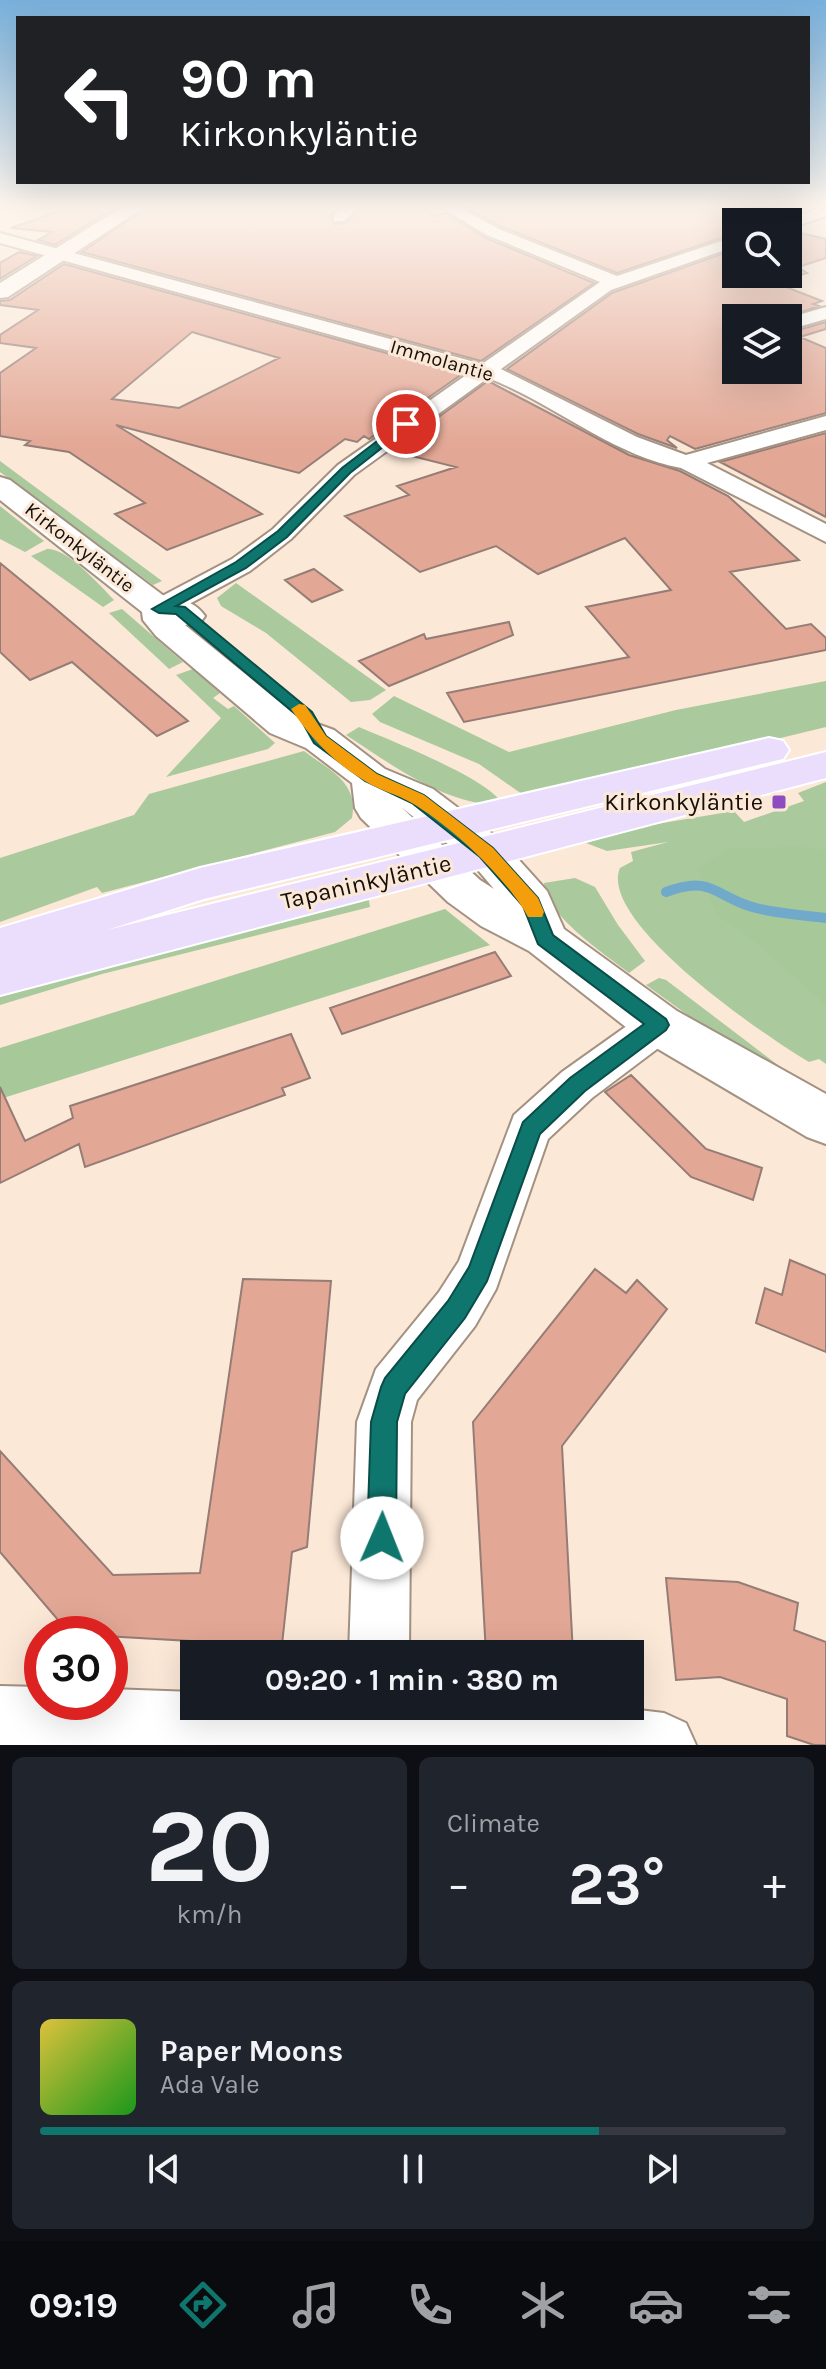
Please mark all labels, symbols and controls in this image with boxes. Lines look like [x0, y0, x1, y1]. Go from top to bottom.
text: 90 m [180, 46, 317, 111]
icon: left [48, 48, 152, 152]
text: Kirkonkyläntie [180, 113, 418, 155]
map controls [722, 208, 802, 384]
button: search [722, 208, 802, 288]
button: layers [722, 304, 802, 384]
street label: Immolantie [388, 335, 496, 386]
pin [372, 390, 440, 458]
icon: arrive [384, 402, 428, 446]
street label: Kirkonkyläntie [20, 498, 139, 597]
place label: Kirkonkyläntie [604, 788, 763, 816]
marker: Kirkonkyläntie [770, 793, 788, 811]
street label: Tapaninkyläntie [278, 849, 454, 915]
position arrow [340, 1496, 424, 1580]
speed limit sign: 30 [24, 1616, 128, 1720]
text: 09:20 · 1 min · 380 m [265, 1662, 559, 1698]
text: 20 [145, 1786, 274, 1907]
text: Climate [447, 1808, 540, 1839]
text: 23° [568, 1849, 665, 1919]
text: − [447, 1859, 470, 1910]
text: + [763, 1859, 786, 1910]
text: km/h [177, 1899, 242, 1930]
text: Paper Moons [160, 2033, 343, 2069]
text: Ada Vale [160, 2069, 260, 2100]
icon: previous [142, 2147, 186, 2191]
icon: pause [391, 2147, 435, 2191]
icon: next [640, 2147, 684, 2191]
icon: directions [175, 2277, 231, 2333]
icon: music [288, 2277, 344, 2333]
icon: phone [402, 2277, 458, 2333]
icon: climate [515, 2277, 571, 2333]
icon: car [628, 2277, 684, 2333]
icon: filters [741, 2277, 797, 2333]
text: 09:19 [29, 2284, 118, 2326]

